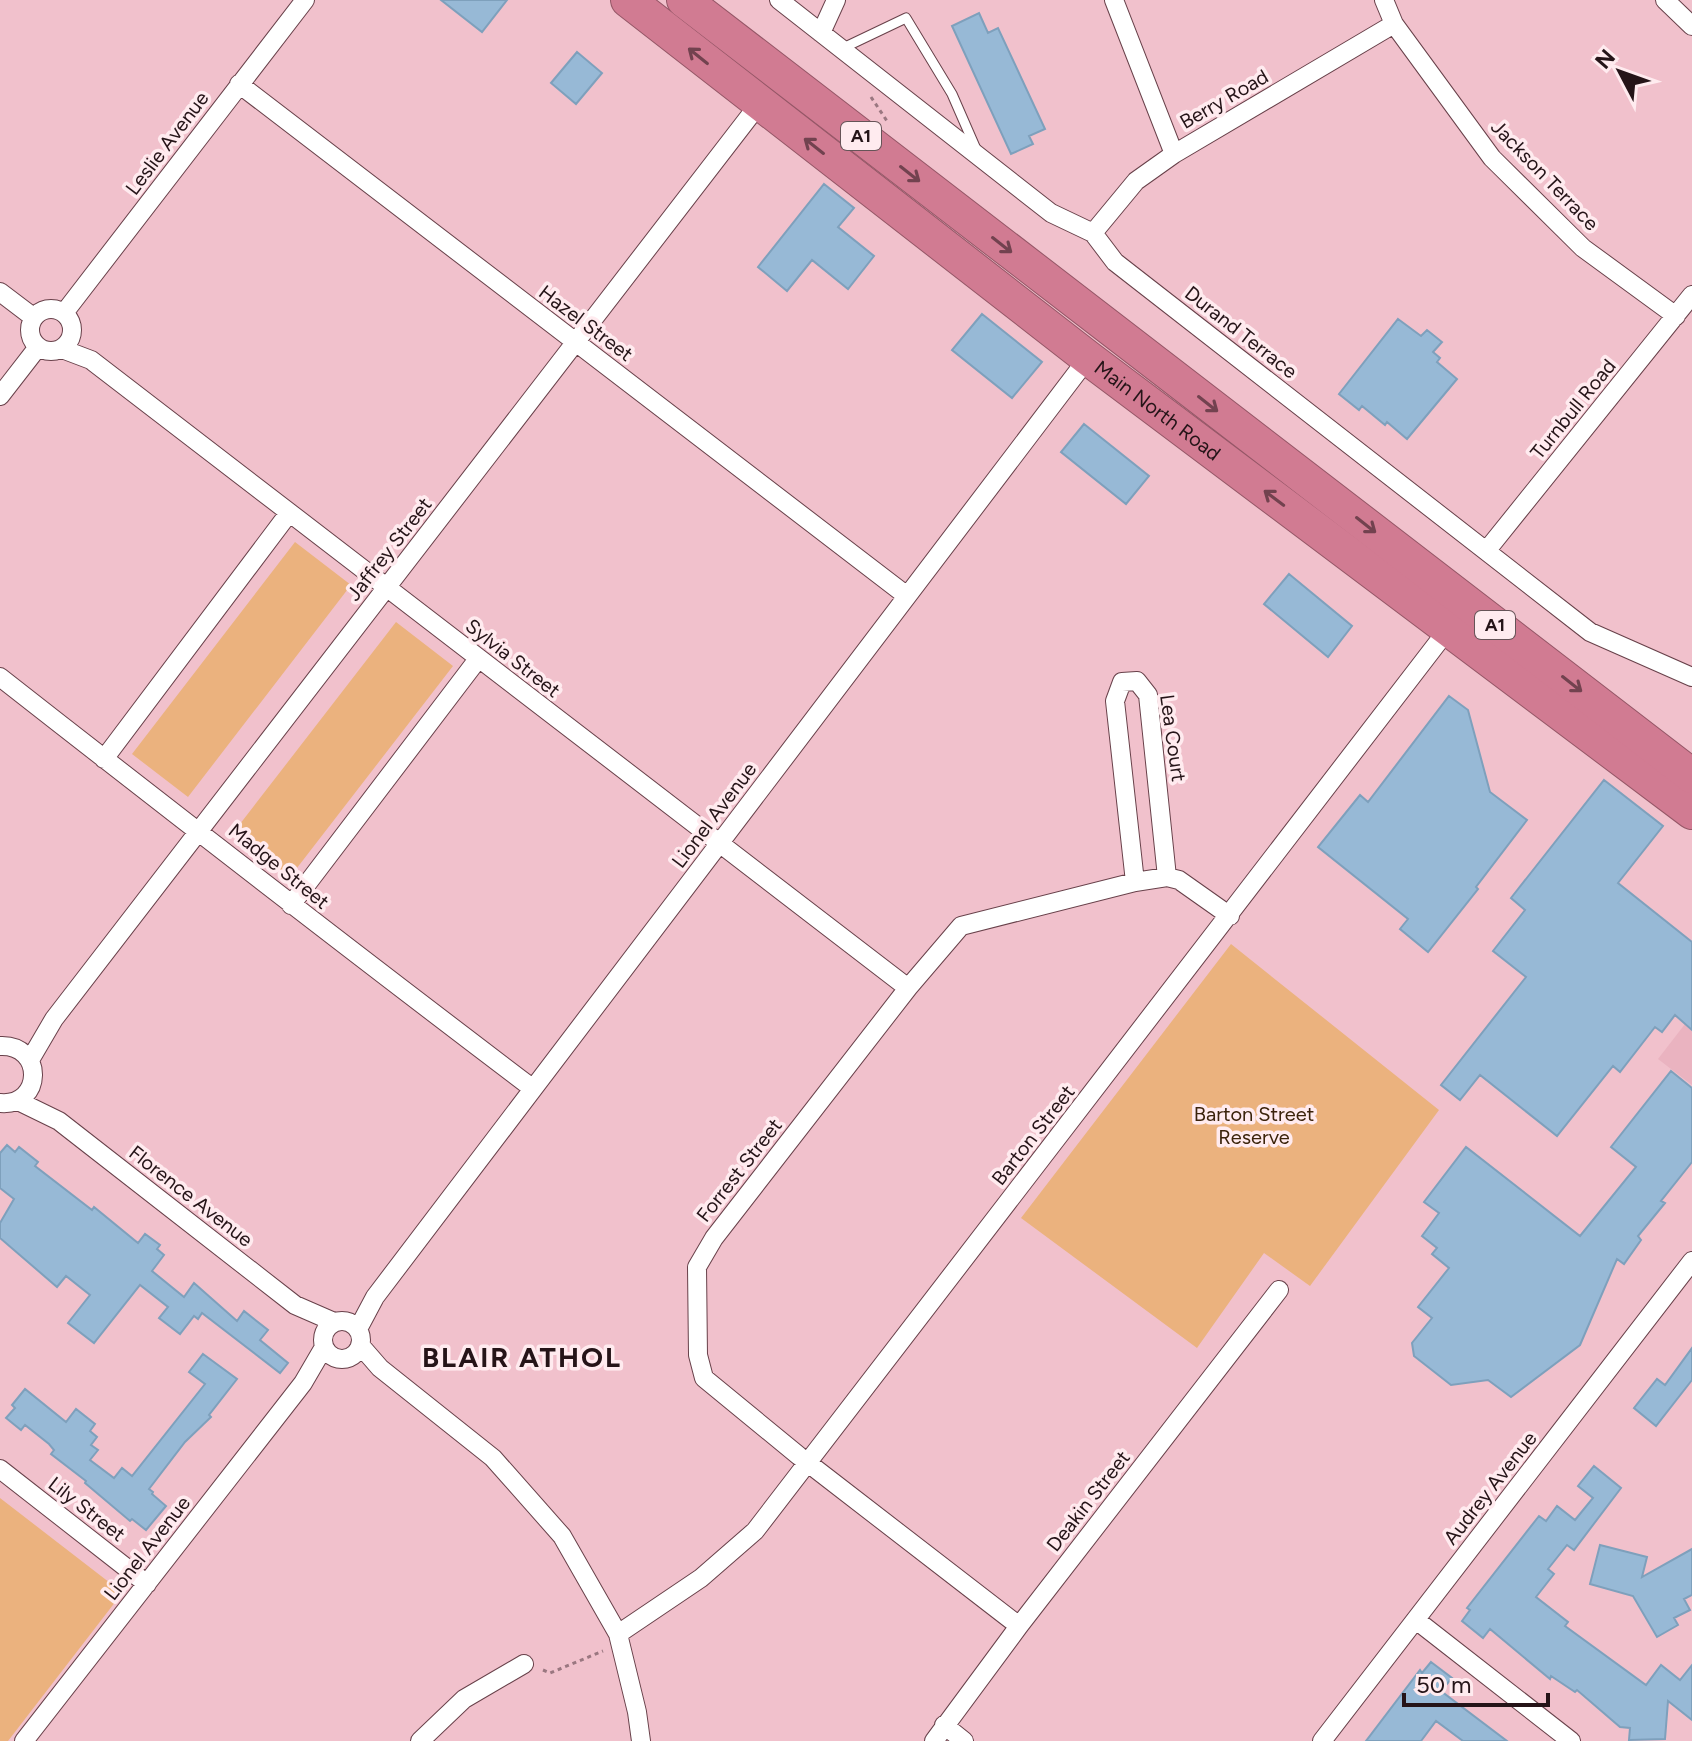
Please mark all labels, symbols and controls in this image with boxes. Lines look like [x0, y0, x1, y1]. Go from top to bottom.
north arrow [1580, 32, 1660, 112]
text: N [1590, 44, 1621, 74]
one-way arrow [689, 47, 709, 65]
street label: Berry Road [1175, 64, 1273, 134]
street label: Leslie Avenue [120, 87, 214, 199]
street label: Jackson Terrace [1486, 115, 1604, 235]
road number: A1 [841, 122, 881, 150]
one-way arrow [804, 138, 825, 155]
one-way arrow [899, 166, 920, 183]
one-way arrow [991, 237, 1012, 254]
street label: Hazel Street [534, 280, 638, 366]
street label: Durand Terrace [1180, 281, 1302, 383]
street label: Turnbull Road [1525, 354, 1621, 464]
street label: Main North Road [1090, 355, 1225, 465]
one-way arrow [1197, 395, 1218, 412]
one-way arrow [1264, 489, 1286, 506]
street label: Jaffrey Street [341, 493, 437, 605]
one-way arrow [1355, 516, 1376, 533]
road number: A1 [1475, 611, 1515, 639]
street label: Sylvia Street [461, 614, 565, 702]
one-way arrow [1561, 675, 1582, 692]
street label: Lea Court [1155, 693, 1191, 783]
street label: Lionel Avenue [667, 758, 761, 872]
street label: Madge Street [224, 818, 334, 914]
street label: Barton Street [986, 1080, 1080, 1190]
park label: Barton Street Reserve [1194, 1102, 1314, 1149]
street label: Forrest Street [691, 1114, 787, 1226]
street label: Florence Avenue [125, 1140, 258, 1252]
district label: BLAIR ATHOL [422, 1340, 622, 1374]
street label: Audrey Avenue [1438, 1427, 1542, 1549]
street label: Deakin Street [1041, 1446, 1135, 1556]
street label: Lily Street [44, 1472, 130, 1546]
street label: Lionel Avenue [99, 1491, 195, 1605]
scale bar [1404, 1657, 1548, 1707]
text: 50 m [1416, 1670, 1472, 1699]

